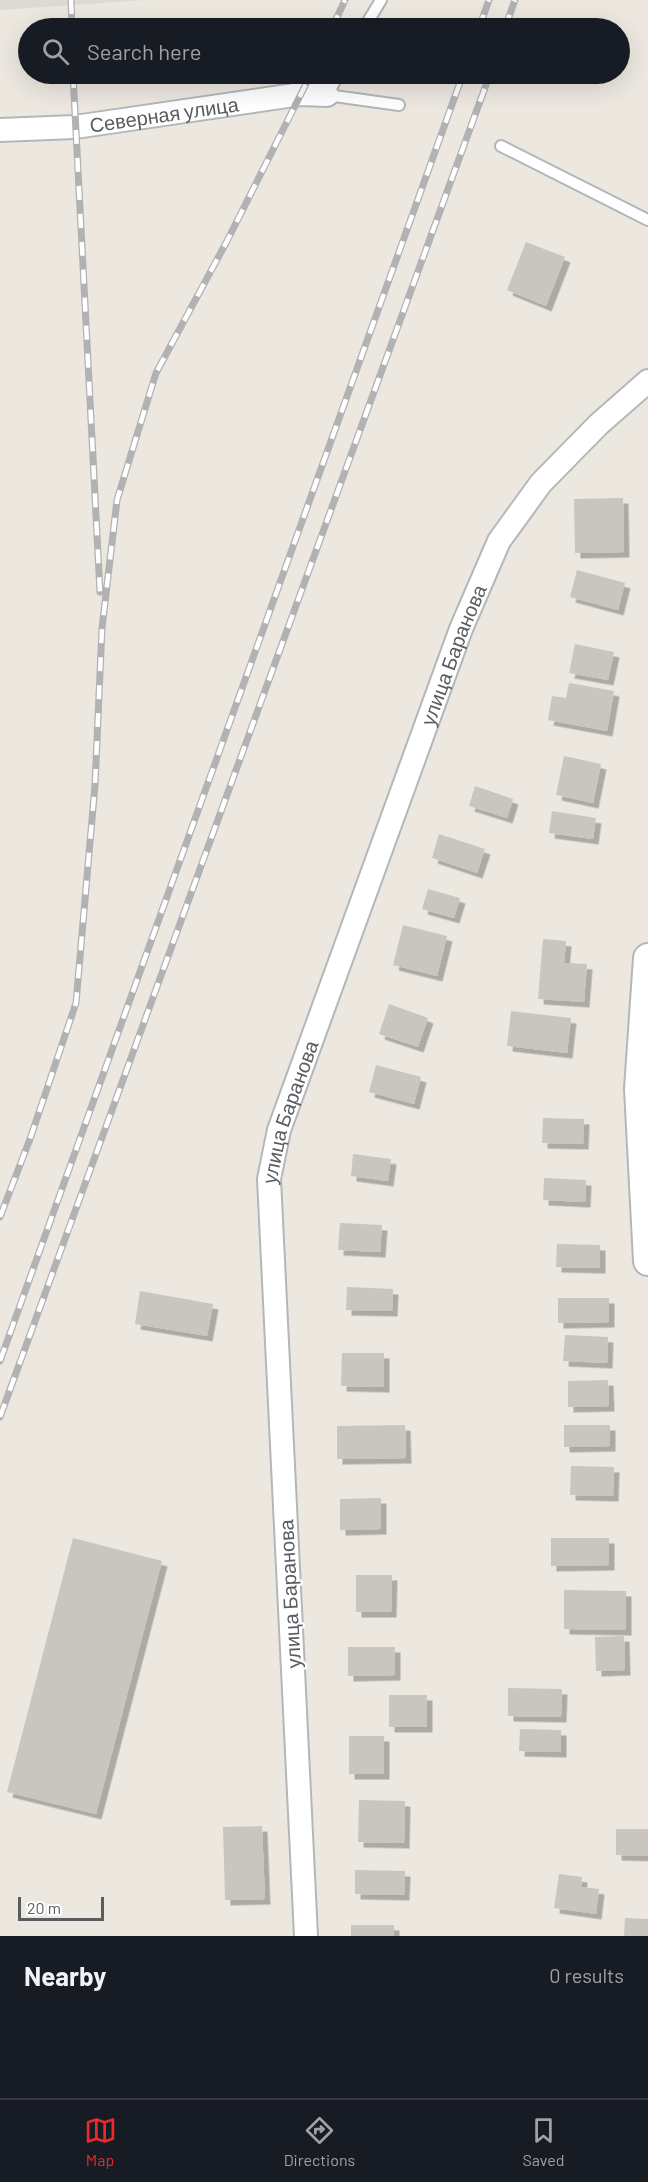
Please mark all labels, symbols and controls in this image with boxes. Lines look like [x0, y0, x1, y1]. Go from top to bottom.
search box [18, 18, 630, 84]
icon: search [39, 35, 72, 68]
text: Search here [87, 38, 201, 64]
street label: Северная улица [88, 91, 241, 137]
street label: улица Баранова [415, 580, 491, 729]
street label: улица Баранова [256, 1036, 323, 1186]
street label: улица Баранова [273, 1518, 305, 1669]
scale bar [18, 1894, 104, 1922]
text: 20 m [27, 1898, 61, 1917]
text: Nearby [24, 1960, 106, 1991]
text: 0 results [549, 1963, 624, 1987]
tab: Map [84, 2114, 117, 2169]
tab: Directions [284, 2114, 355, 2169]
tab: Saved [522, 2114, 564, 2169]

